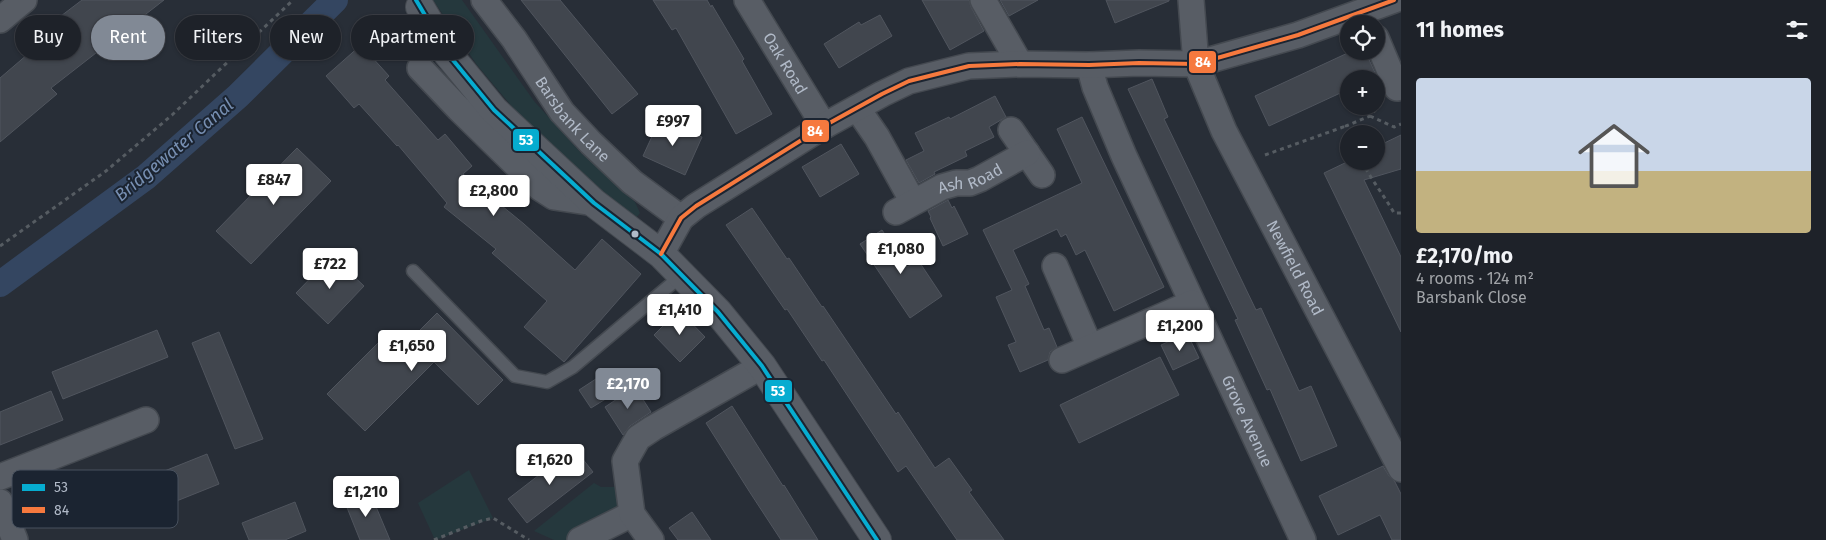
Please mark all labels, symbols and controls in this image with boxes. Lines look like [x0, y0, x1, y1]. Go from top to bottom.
chip: Buy [15, 15, 81, 60]
chip: Rent [91, 15, 165, 60]
chip: Filters [175, 15, 260, 60]
chip: New [270, 15, 341, 60]
chip: Apartment [351, 15, 474, 60]
map controls [1340, 15, 1385, 170]
button: locate [1340, 15, 1385, 60]
icon: filters [1783, 16, 1811, 44]
text: 11 homes [1416, 17, 1504, 43]
street label: Oak Road [759, 29, 812, 98]
line badge: 84 [1188, 50, 1217, 74]
text: 84 [1195, 54, 1211, 71]
button: + [1340, 70, 1385, 115]
street label: Barsbank Lane [532, 73, 614, 166]
water label: Bridgewater Canal [110, 94, 238, 206]
pin: £997 [643, 104, 703, 147]
text: £997 [656, 111, 690, 130]
icon: home [1569, 111, 1659, 201]
line badge: 84 [801, 119, 830, 143]
text: 84 [807, 123, 823, 140]
button: − [1340, 125, 1385, 170]
line badge: 53 [512, 128, 540, 152]
text: 53 [519, 132, 533, 149]
street label: Ash Road [936, 159, 1006, 197]
pin: £847 [244, 164, 304, 206]
text: £847 [257, 170, 291, 189]
pin: £2,800 [453, 174, 535, 217]
text: £2,800 [470, 181, 518, 200]
street label: Newfield Road [1263, 217, 1328, 318]
unlabelled marker [630, 229, 640, 239]
pin: £1,080 [860, 232, 942, 275]
text: £1,080 [877, 239, 925, 258]
text: £2,170/mo [1416, 243, 1513, 269]
pin: £722 [300, 248, 360, 290]
text: £722 [314, 254, 346, 273]
text: 4 rooms · 124 m² [1416, 269, 1534, 288]
text: Barsbank Close [1416, 288, 1527, 307]
pin: £1,410 [639, 294, 721, 336]
text: £1,410 [658, 300, 702, 319]
pin: £1,200 [1139, 310, 1221, 352]
text: £1,200 [1157, 316, 1203, 335]
pin: £1,650 [371, 330, 453, 372]
text: £1,650 [389, 336, 435, 355]
pin: £2,170 [587, 368, 669, 410]
street label: Grove Avenue [1218, 372, 1277, 470]
text: £2,170 [606, 374, 650, 393]
line badge: 53 [764, 379, 793, 403]
text: 53 [771, 383, 785, 400]
pin: £1,620 [509, 444, 591, 486]
text: £1,620 [527, 450, 573, 469]
legend [12, 470, 178, 528]
pin: £1,210 [325, 476, 407, 518]
text: 53 [54, 479, 68, 496]
text: £1,210 [344, 482, 388, 501]
text: 84 [54, 502, 70, 519]

